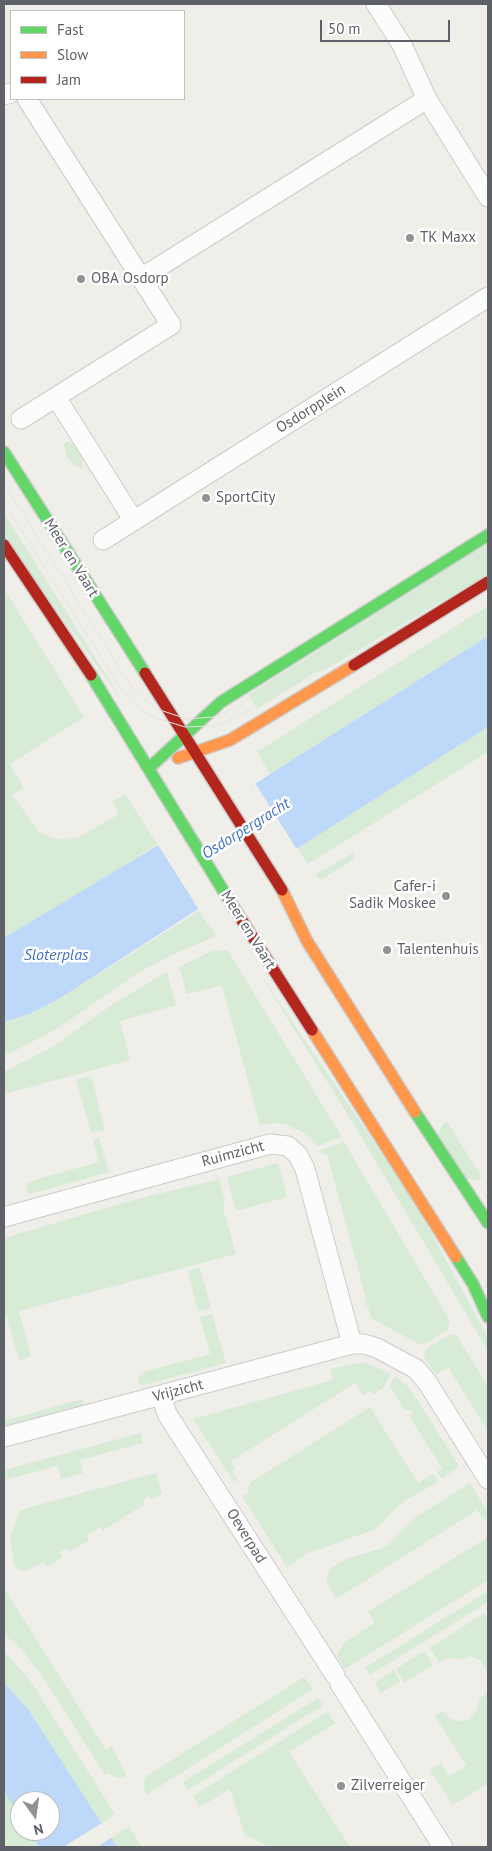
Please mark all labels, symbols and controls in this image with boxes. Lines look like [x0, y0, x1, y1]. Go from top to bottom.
legend [10, 10, 185, 100]
scale bar [322, 10, 452, 42]
text: 50 m [328, 19, 361, 38]
text: Fast [57, 20, 84, 39]
text: Slow [57, 45, 88, 64]
text: Jam [57, 70, 81, 89]
place label: TK Maxx [420, 229, 476, 247]
marker: TK Maxx [404, 232, 416, 244]
place label: OBA Osdorp [91, 270, 169, 288]
marker: OBA Osdorp [75, 273, 87, 285]
street label: Osdorpplein [273, 381, 349, 437]
place label: SportCity [216, 489, 275, 507]
marker: SportCity [200, 492, 212, 504]
street label: Meer en Vaart [40, 515, 102, 601]
water label: Osdorpergracht [198, 794, 294, 864]
place label: Cafer-i Sadik Moskee [349, 878, 436, 913]
street label: Meer en Vaart [217, 887, 279, 973]
marker: Cafer-i Sadik Moskee [440, 890, 452, 902]
place label: Talentenhuis [397, 941, 479, 959]
marker: Talentenhuis [381, 944, 393, 956]
water label: Sloterplas [24, 945, 88, 965]
street label: Ruimzicht [200, 1137, 266, 1171]
street label: Vrijzicht [151, 1376, 205, 1406]
street label: Oeverpad [222, 1505, 270, 1567]
place label: Zilverreiger [351, 1777, 425, 1795]
marker: Zilverreiger [335, 1780, 347, 1792]
north arrow [10, 1791, 60, 1841]
text: N [32, 1820, 45, 1839]

